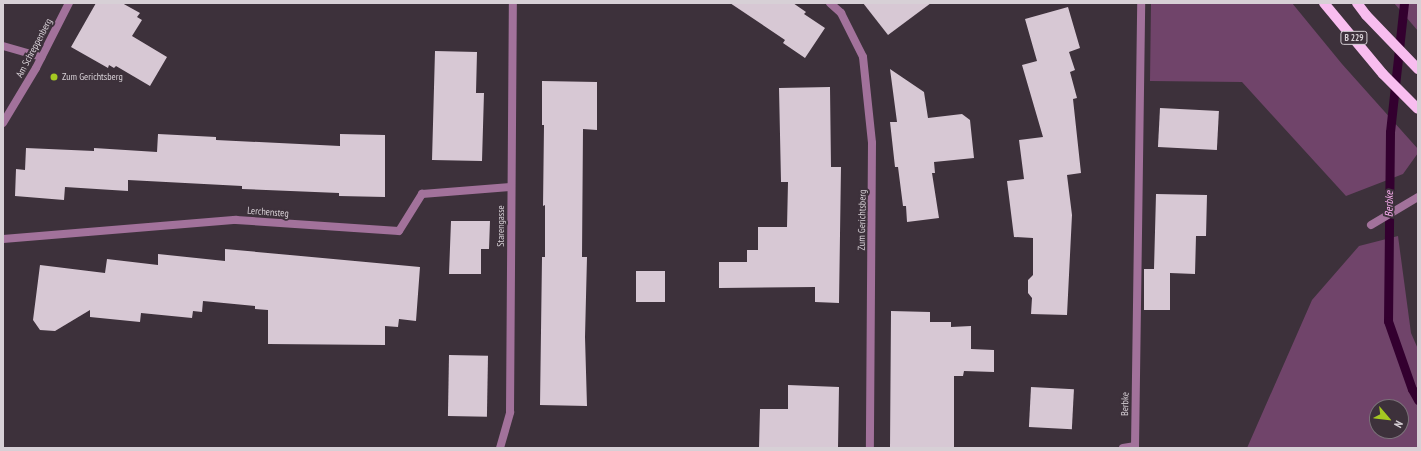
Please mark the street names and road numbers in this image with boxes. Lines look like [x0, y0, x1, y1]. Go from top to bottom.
street label: Am Schreppenberg [13, 16, 55, 80]
road number: B 229 [1340, 31, 1368, 45]
street label: Zum Gerichtsberg [855, 190, 869, 250]
street label: Lerchensteg [247, 205, 289, 219]
street label: Starengasse [495, 205, 507, 247]
street label: Berbke [1119, 392, 1131, 416]

